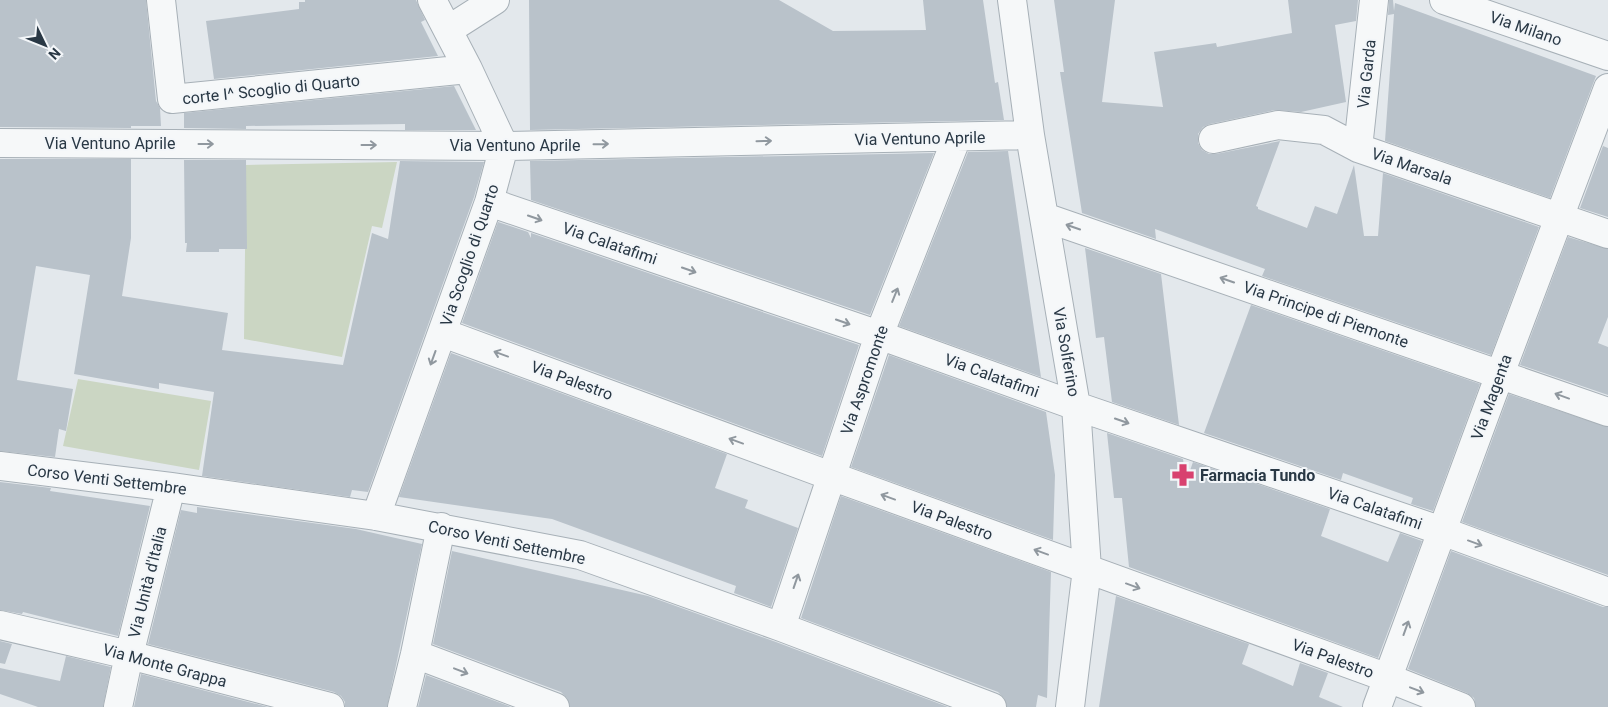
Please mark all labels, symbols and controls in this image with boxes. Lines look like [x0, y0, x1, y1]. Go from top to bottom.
street label: Via Milano [1487, 7, 1564, 50]
north arrow [20, 20, 70, 70]
street label: Via Garda [1353, 39, 1380, 110]
text: N [45, 45, 64, 63]
street label: corte I^ Scoglio di Quarto [181, 71, 361, 108]
street label: Via Ventuno Aprile [854, 128, 986, 149]
street label: Via Ventuno Aprile [44, 134, 176, 153]
street label: Via Ventuno Aprile [449, 136, 581, 155]
one-way arrow [755, 136, 771, 146]
one-way arrow [198, 139, 214, 149]
one-way arrow [592, 139, 609, 149]
one-way arrow [360, 140, 376, 150]
street label: Via Marsala [1369, 144, 1455, 189]
street label: Via Scoglio di Quarto [436, 182, 503, 329]
one-way arrow [526, 214, 542, 223]
street label: Via Calatafimi [560, 218, 660, 269]
one-way arrow [1066, 222, 1081, 231]
one-way arrow [680, 266, 696, 275]
one-way arrow [1219, 275, 1235, 284]
street label: Via Principe di Piemonte [1241, 277, 1411, 352]
one-way arrow [891, 288, 900, 303]
street label: Via Solferino [1049, 306, 1084, 398]
one-way arrow [834, 318, 850, 327]
street label: Via Aspromonte [837, 323, 892, 437]
one-way arrow [494, 349, 510, 358]
one-way arrow [428, 350, 437, 365]
street label: Via Calatafimi [942, 350, 1042, 401]
street label: Via Magenta [1467, 352, 1516, 443]
street label: Via Palestro [528, 357, 615, 404]
one-way arrow [1555, 391, 1570, 400]
one-way arrow [1114, 417, 1130, 427]
one-way arrow [729, 436, 744, 445]
street label: Corso Venti Settembre [26, 460, 188, 499]
pharmacy icon: Farmacia Tundo [1170, 462, 1196, 488]
place label: Farmacia Tundo [1200, 466, 1315, 485]
street label: Via Calatafimi [1325, 483, 1425, 534]
one-way arrow [881, 492, 897, 501]
street label: Via Palestro [908, 497, 995, 544]
street label: Corso Venti Settembre [427, 517, 587, 568]
street label: Via Unità d'Italia [124, 524, 171, 640]
one-way arrow [1466, 539, 1482, 548]
one-way arrow [1034, 547, 1049, 556]
one-way arrow [792, 574, 801, 589]
one-way arrow [1125, 582, 1140, 591]
one-way arrow [1402, 621, 1411, 637]
street label: Via Palestro [1289, 635, 1376, 682]
street label: Via Monte Grappa [101, 640, 229, 691]
one-way arrow [453, 667, 468, 676]
one-way arrow [1409, 686, 1424, 695]

